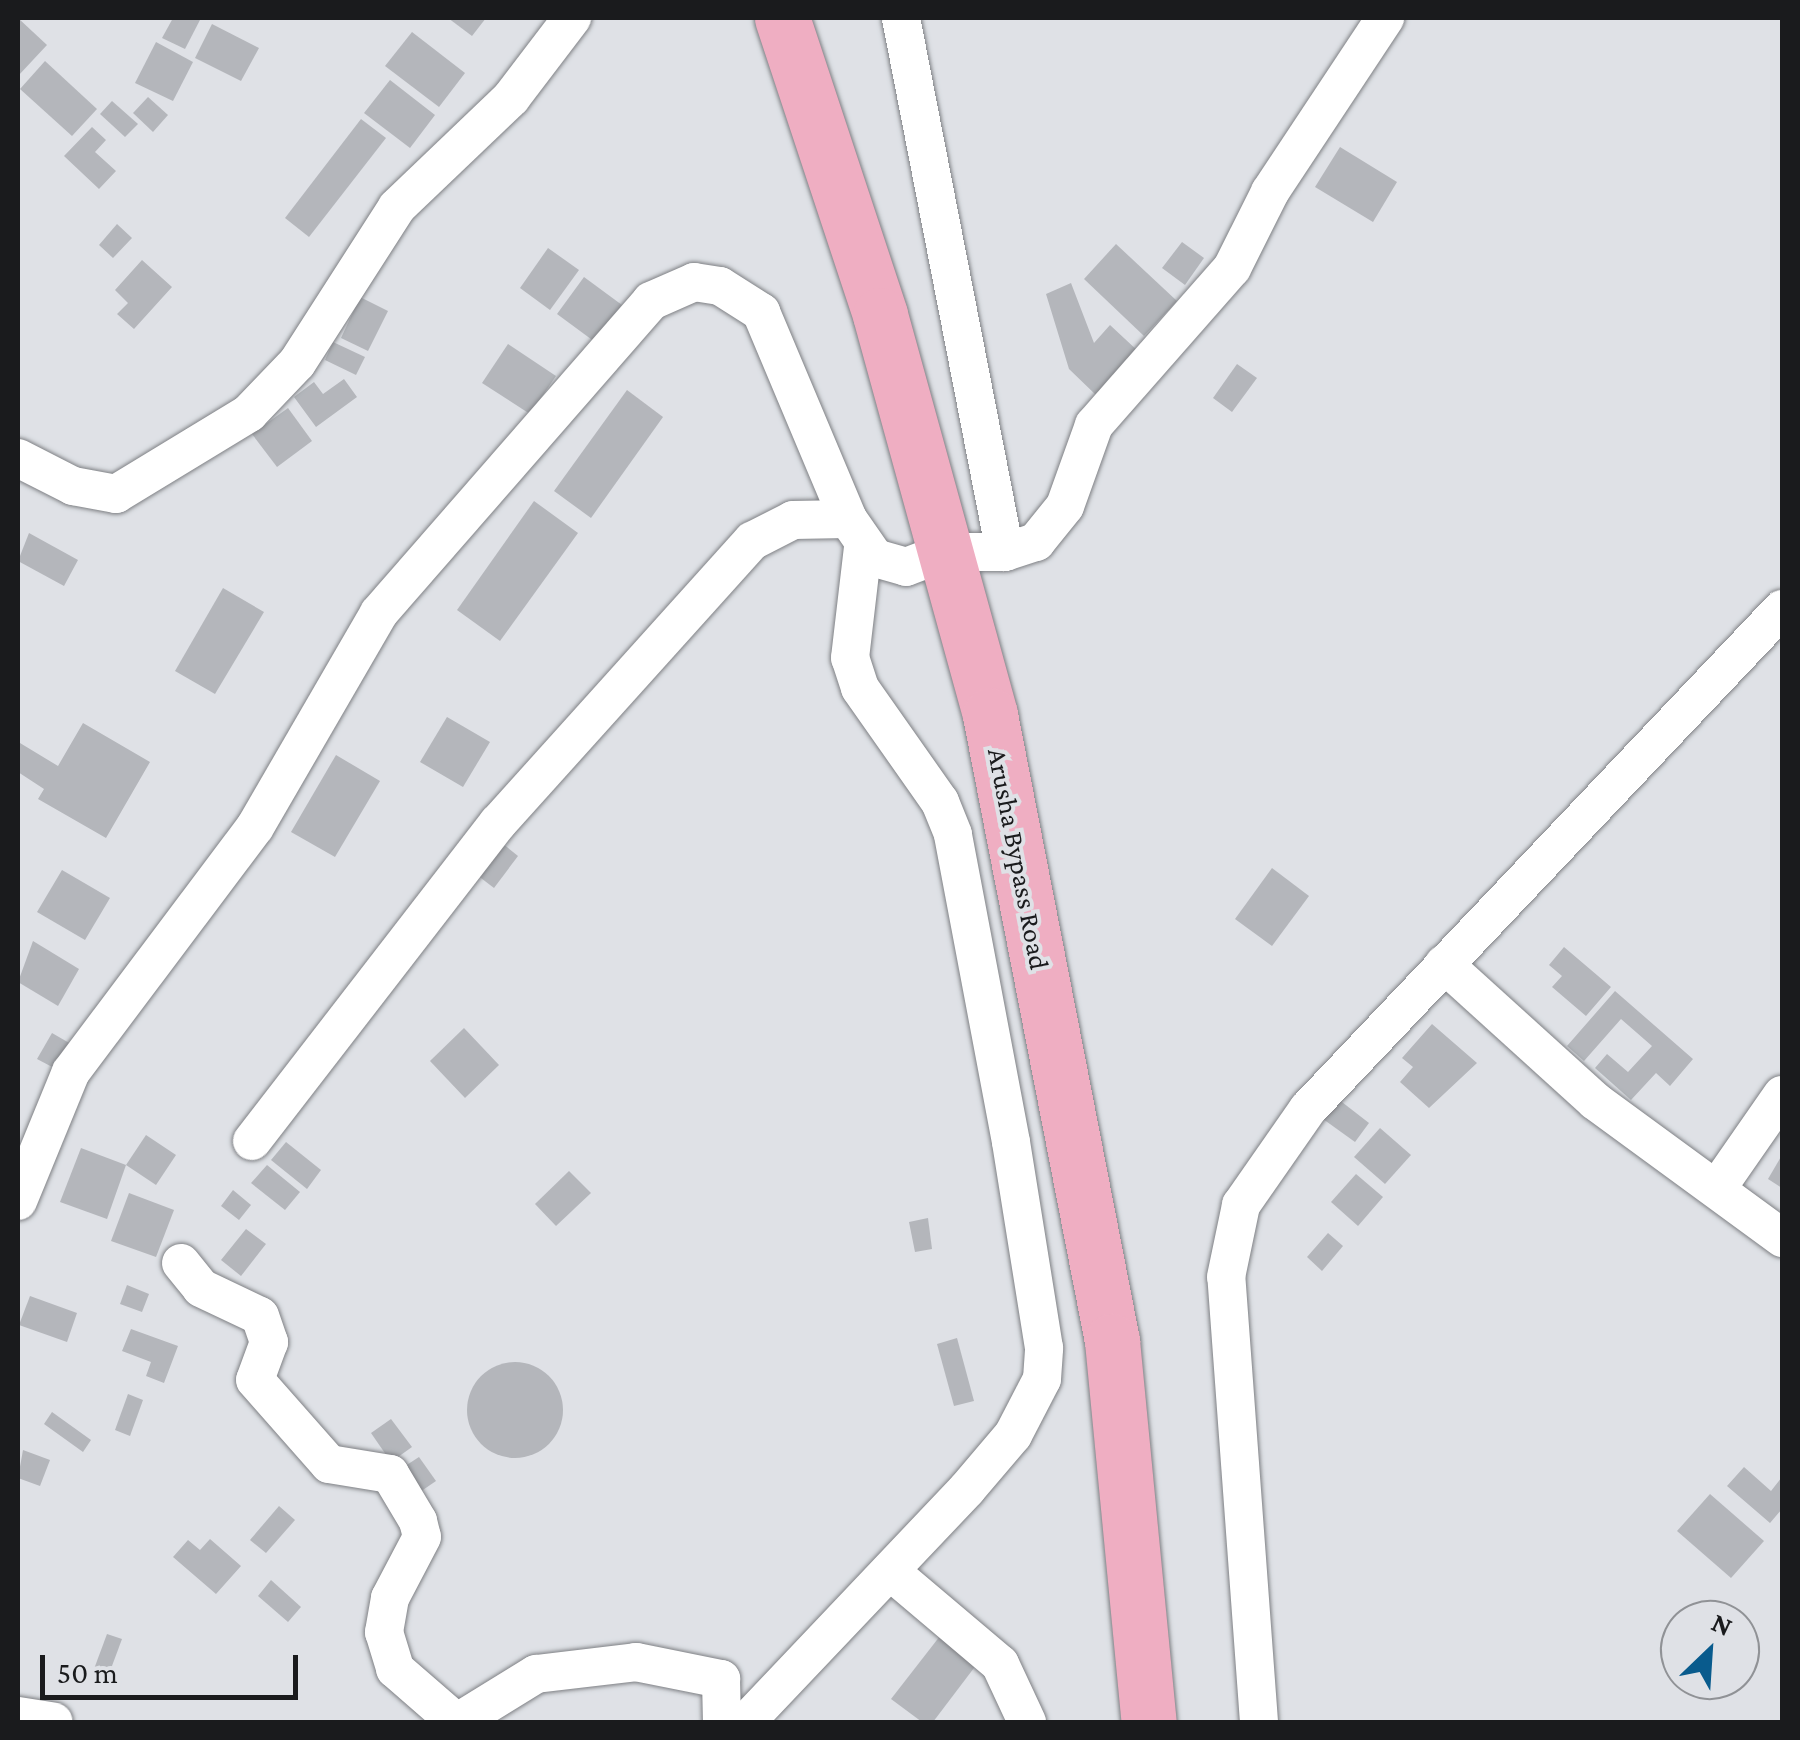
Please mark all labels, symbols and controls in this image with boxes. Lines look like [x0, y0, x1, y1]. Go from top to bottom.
street label: Arusha Bypass Road [980, 745, 1056, 973]
north arrow [1660, 1600, 1760, 1700]
text: N [1707, 1606, 1737, 1642]
scale bar [45, 1635, 302, 1697]
text: 50 m [57, 1656, 118, 1689]

